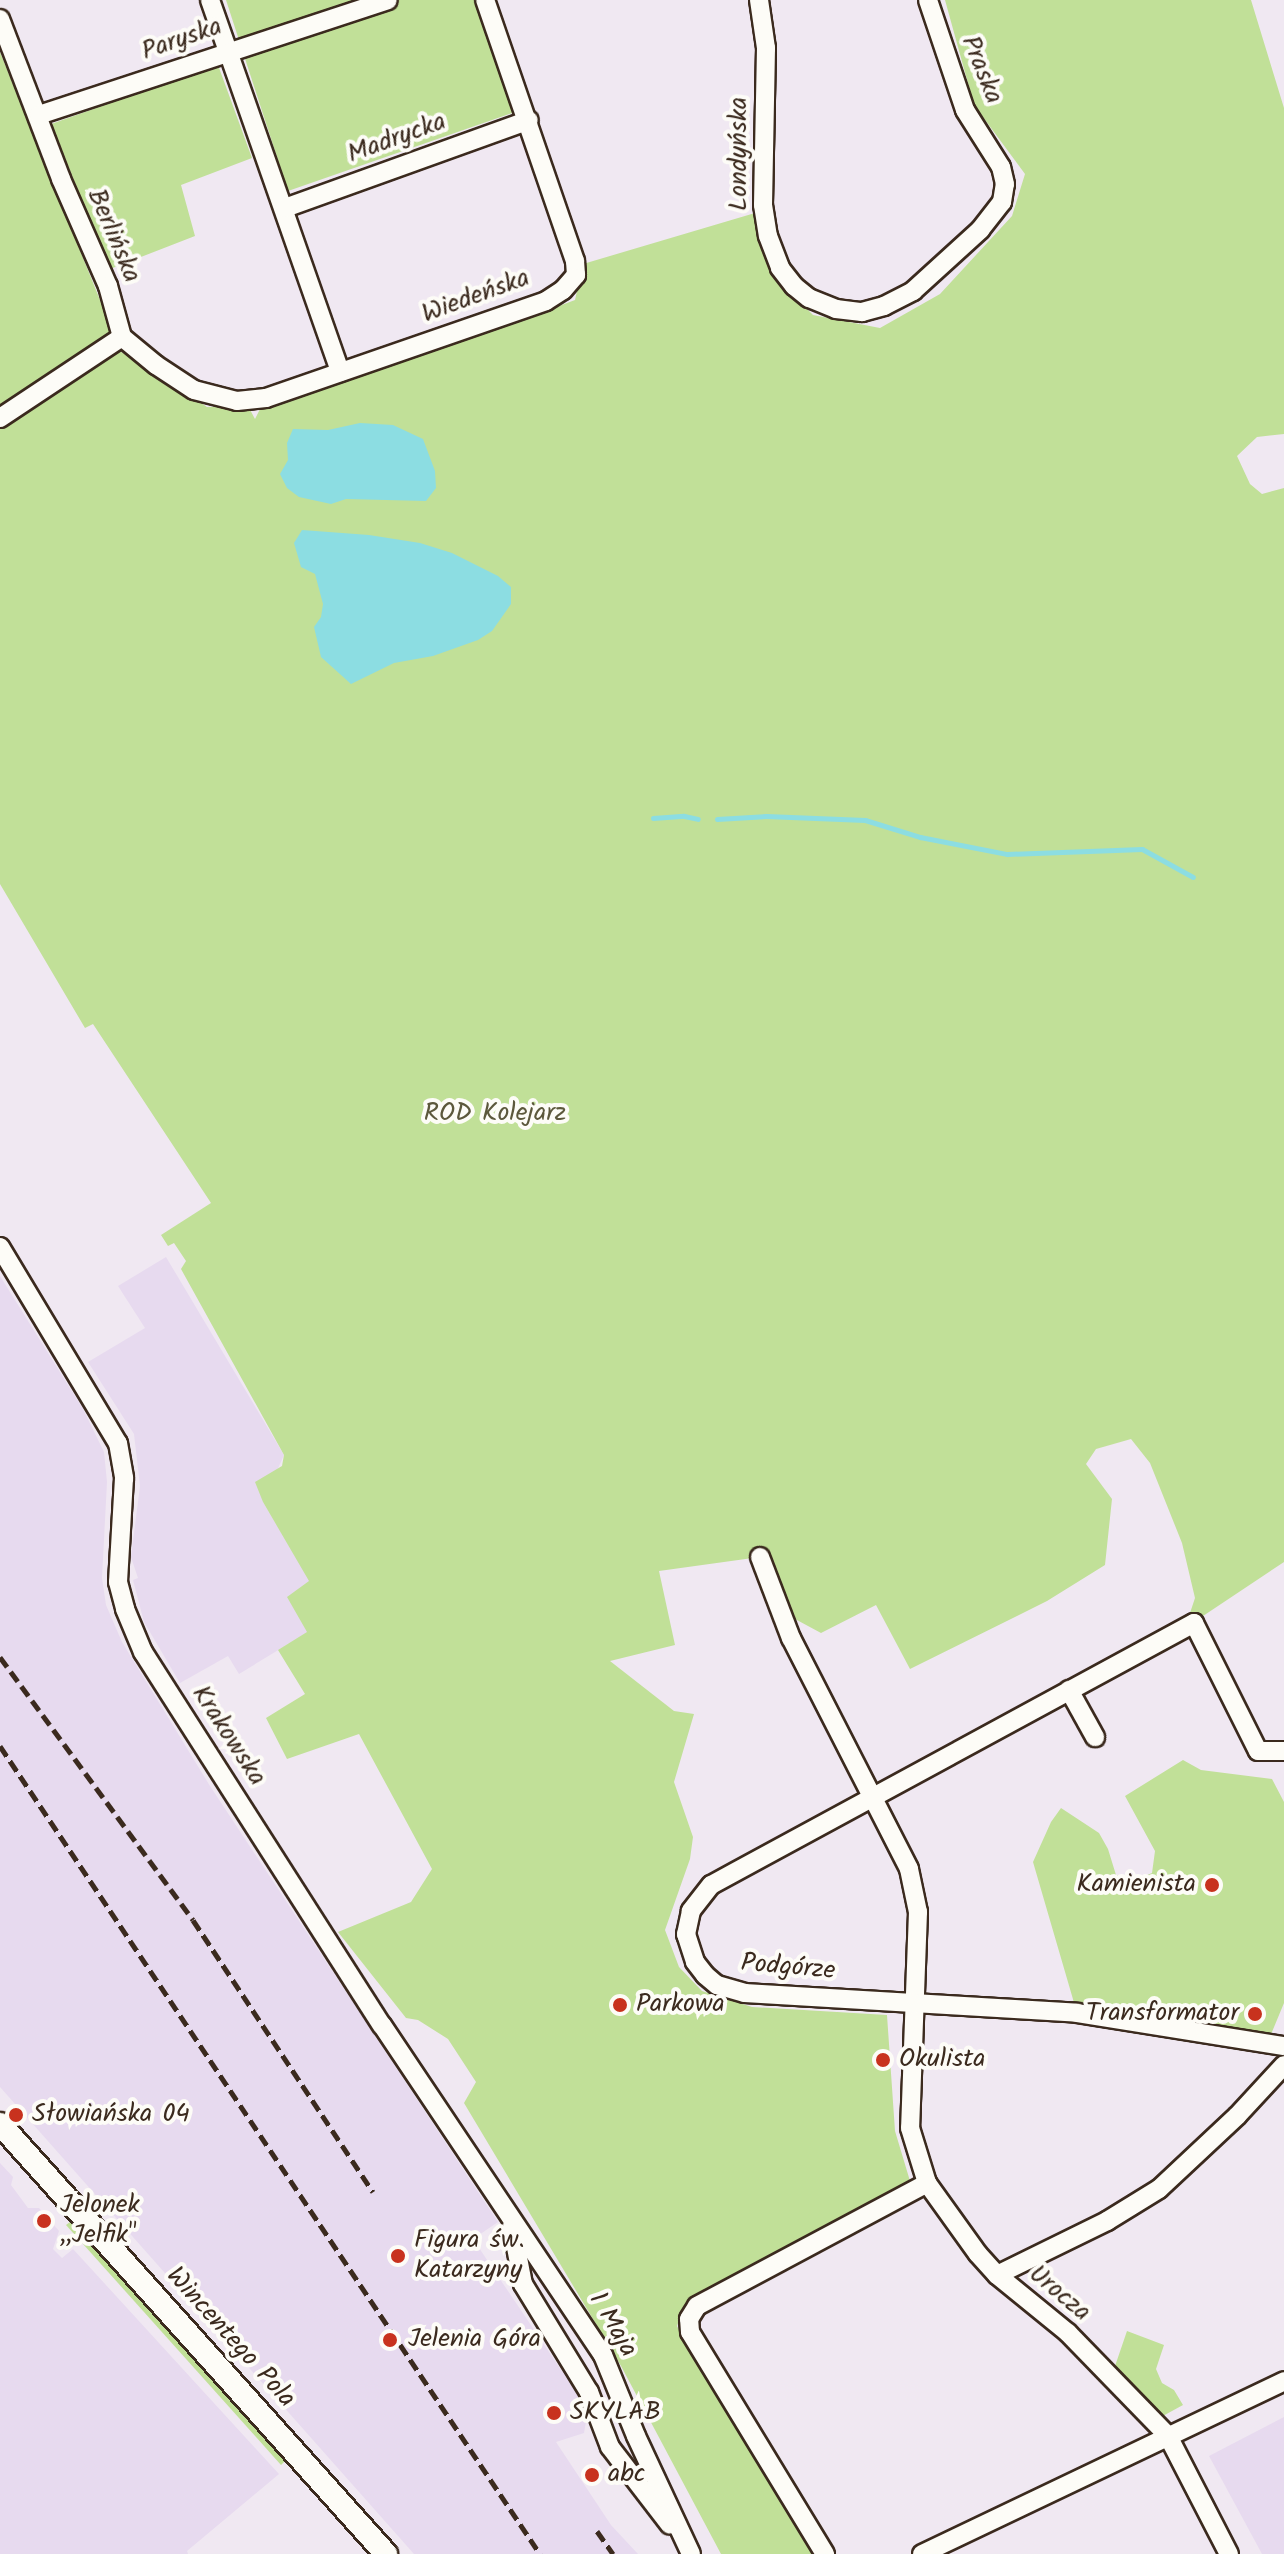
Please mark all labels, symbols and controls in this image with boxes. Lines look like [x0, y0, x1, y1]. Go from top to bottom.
street label: Paryska [138, 12, 226, 68]
street label: Praska [953, 32, 1009, 108]
street label: Londyńska [724, 97, 756, 211]
street label: Madrycka [344, 107, 450, 171]
street label: Berlińska [79, 184, 147, 288]
street label: Wiedeńska [418, 263, 534, 331]
park label: ROD Kolejarz [424, 1098, 566, 1130]
street label: Krakowska [184, 1680, 272, 1792]
place label: Kamienista [1076, 1869, 1196, 1901]
marker: Kamienista [1203, 1876, 1221, 1894]
street label: Podgórze [739, 1948, 837, 1988]
place label: Parkowa [636, 1989, 725, 2021]
marker: Parkowa [611, 1996, 629, 2014]
place label: Transformator [1086, 1998, 1239, 2030]
marker: Transformator [1246, 2005, 1264, 2023]
place label: Okulista [899, 2044, 986, 2076]
marker: Okulista [874, 2051, 892, 2069]
place label: Słowiańska 04 [32, 2099, 190, 2131]
marker: Słowiańska 04 [7, 2106, 25, 2124]
place label: Jelonek ,,Jelfik" [60, 2190, 140, 2252]
marker: Jelonek ,,Jelfik" [35, 2212, 53, 2230]
place label: Figura św. Katarzyny [414, 2225, 525, 2286]
marker: Figura św. Katarzyny [389, 2247, 407, 2265]
street label: Urocza [1022, 2259, 1096, 2329]
street label: Wincentego Pola [159, 2261, 301, 2415]
street label: 1 Maja [581, 2287, 643, 2363]
place label: Jelenia Góra [408, 2324, 541, 2356]
marker: Jelenia Góra [379, 2329, 401, 2351]
place label: SKYLAB [570, 2397, 661, 2429]
marker: SKYLAB [545, 2404, 563, 2422]
place label: abc [608, 2459, 645, 2491]
marker: abc [583, 2466, 601, 2484]

